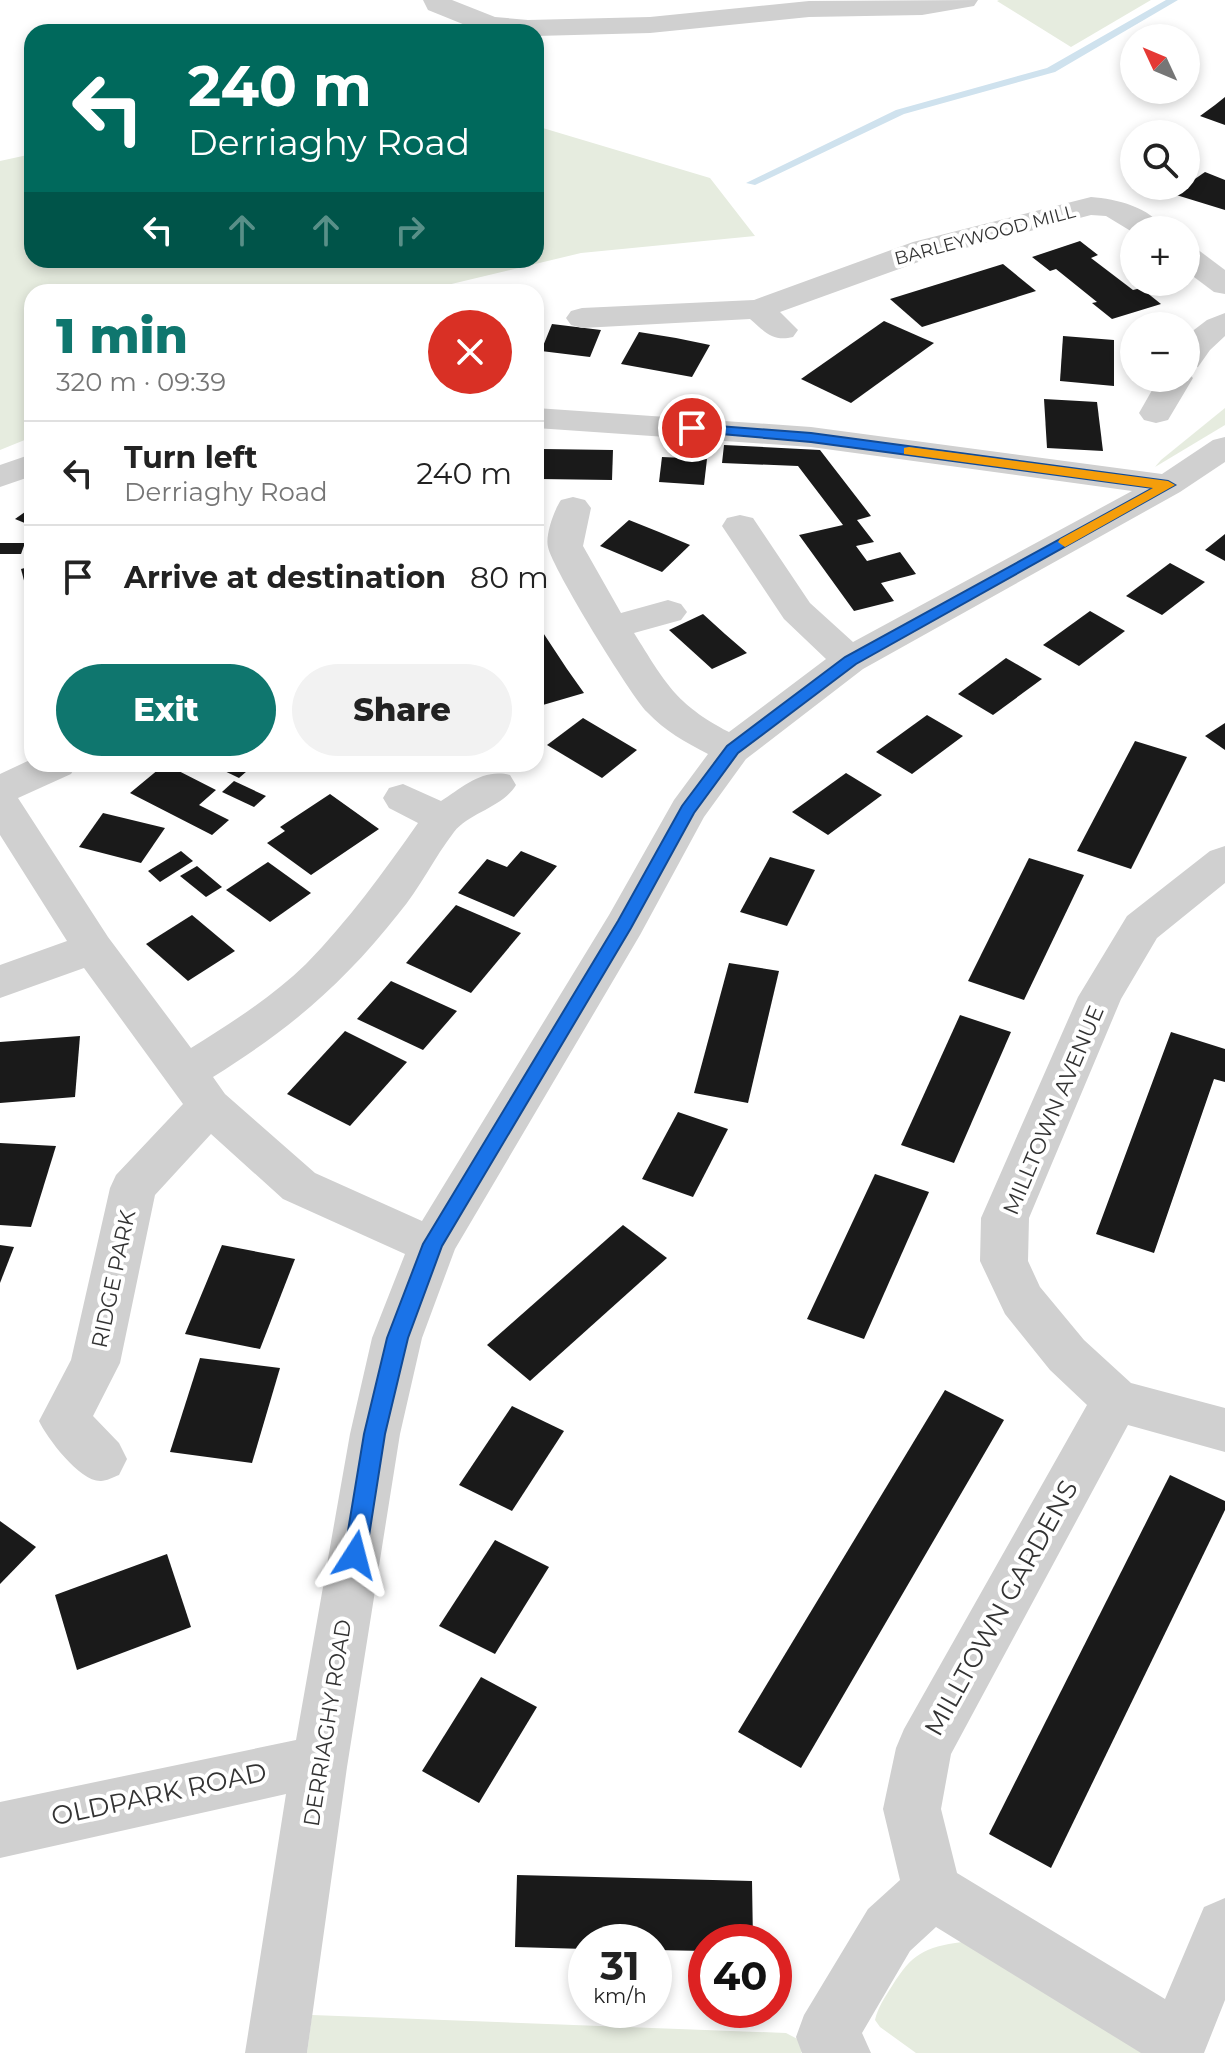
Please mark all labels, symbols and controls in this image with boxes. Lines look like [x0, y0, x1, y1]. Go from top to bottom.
north arrow [1120, 24, 1200, 104]
map controls [1120, 24, 1200, 392]
text: 240 m [188, 52, 372, 120]
icon: left [56, 56, 160, 160]
text: Derriaghy Road [188, 120, 470, 164]
button: search [1120, 120, 1200, 200]
street label: BARLEYWOOD MILL [892, 200, 1078, 270]
icon: left [136, 208, 180, 252]
icon: ahead [220, 208, 264, 252]
icon: ahead [304, 208, 348, 252]
icon: right [388, 208, 432, 252]
button: + [1120, 216, 1200, 296]
text: 1 min [56, 307, 188, 365]
button: close [428, 310, 512, 394]
button: − [1120, 312, 1200, 392]
text: 320 m · 09:39 [56, 366, 226, 398]
pin [658, 394, 726, 462]
icon: arrive [670, 406, 714, 450]
text: Turn left [124, 439, 257, 476]
icon: left [56, 451, 100, 495]
text: 240 m [416, 455, 512, 492]
text: Derriaghy Road [124, 476, 328, 508]
icon: arrive [56, 555, 100, 599]
text: Arrive at destination [124, 559, 446, 596]
text: 80 m [470, 559, 549, 596]
button: Exit [56, 664, 276, 756]
button: Share [292, 664, 512, 756]
street label: MILLTOWN AVENUE [997, 1001, 1110, 1219]
street label: RIDGE PARK [86, 1207, 141, 1351]
street label: MILLTOWN GARDENS [917, 1475, 1085, 1741]
position arrow [313, 1513, 397, 1597]
street label: DERRIAGHY ROAD [298, 1618, 357, 1829]
street label: OLDPARK ROAD [48, 1756, 270, 1832]
speed limit sign: 40 [688, 1924, 792, 2028]
text: 31 [600, 1941, 640, 1990]
text: km/h [593, 1984, 647, 2008]

